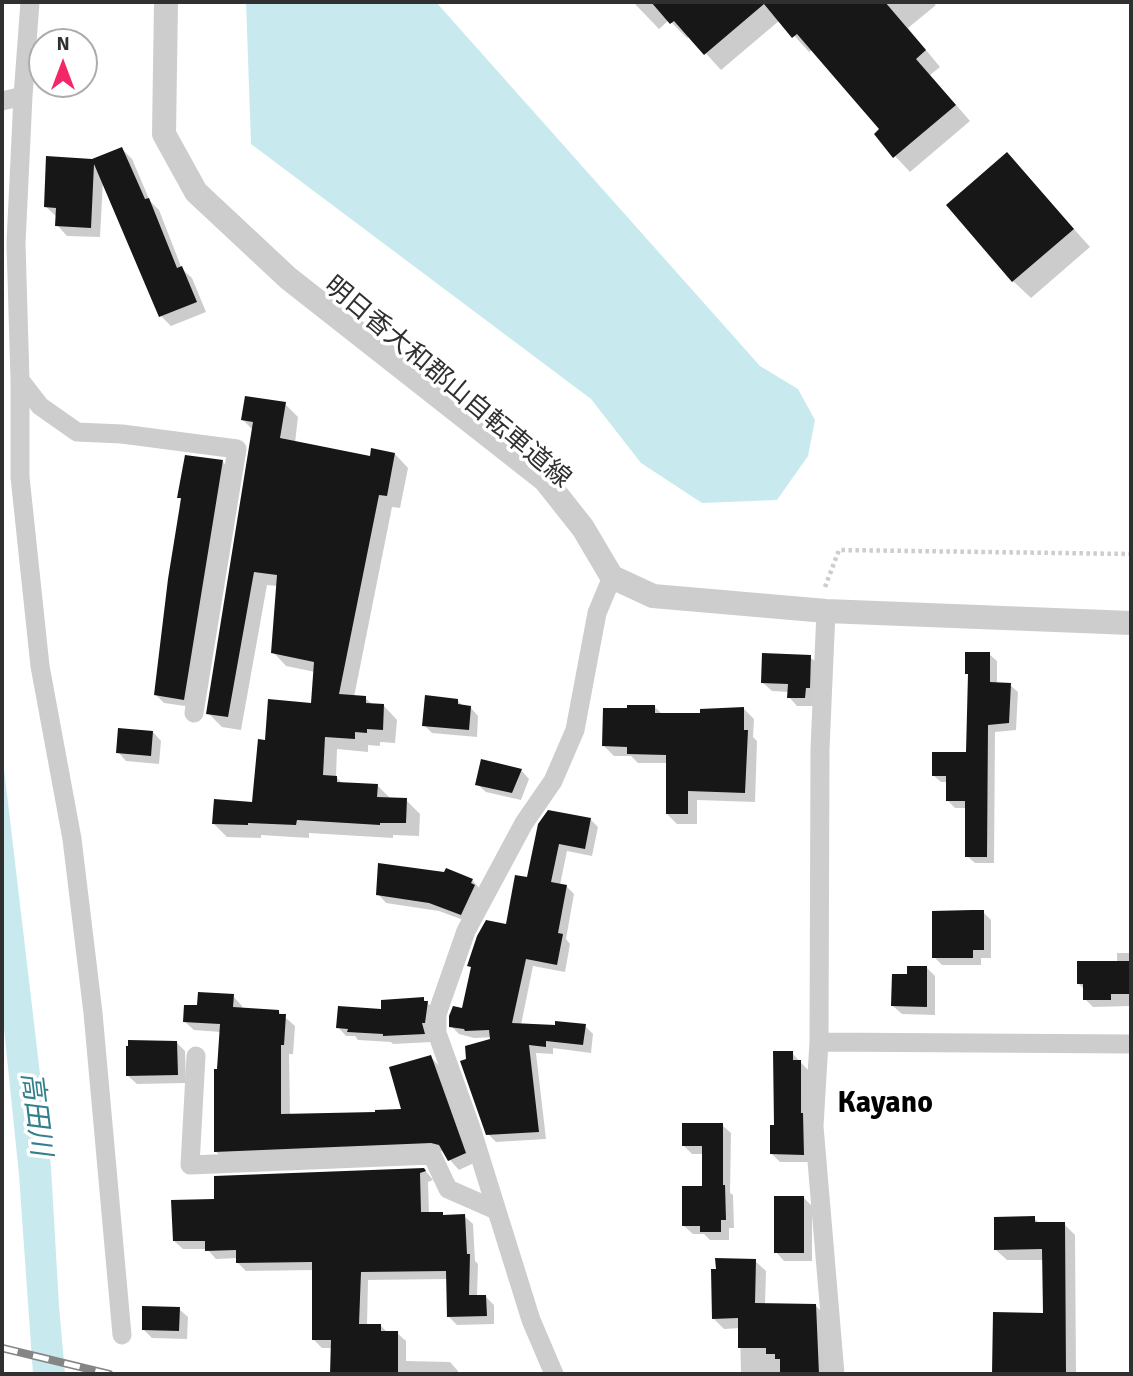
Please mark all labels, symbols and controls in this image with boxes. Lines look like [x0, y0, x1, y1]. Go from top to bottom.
north arrow [28, 28, 98, 98]
text: N [56, 32, 70, 56]
street label: 明日香大和郡山自転車道線 [317, 271, 577, 495]
water label: 高田川 [13, 1070, 57, 1158]
district label: Kayano [837, 1086, 933, 1122]

